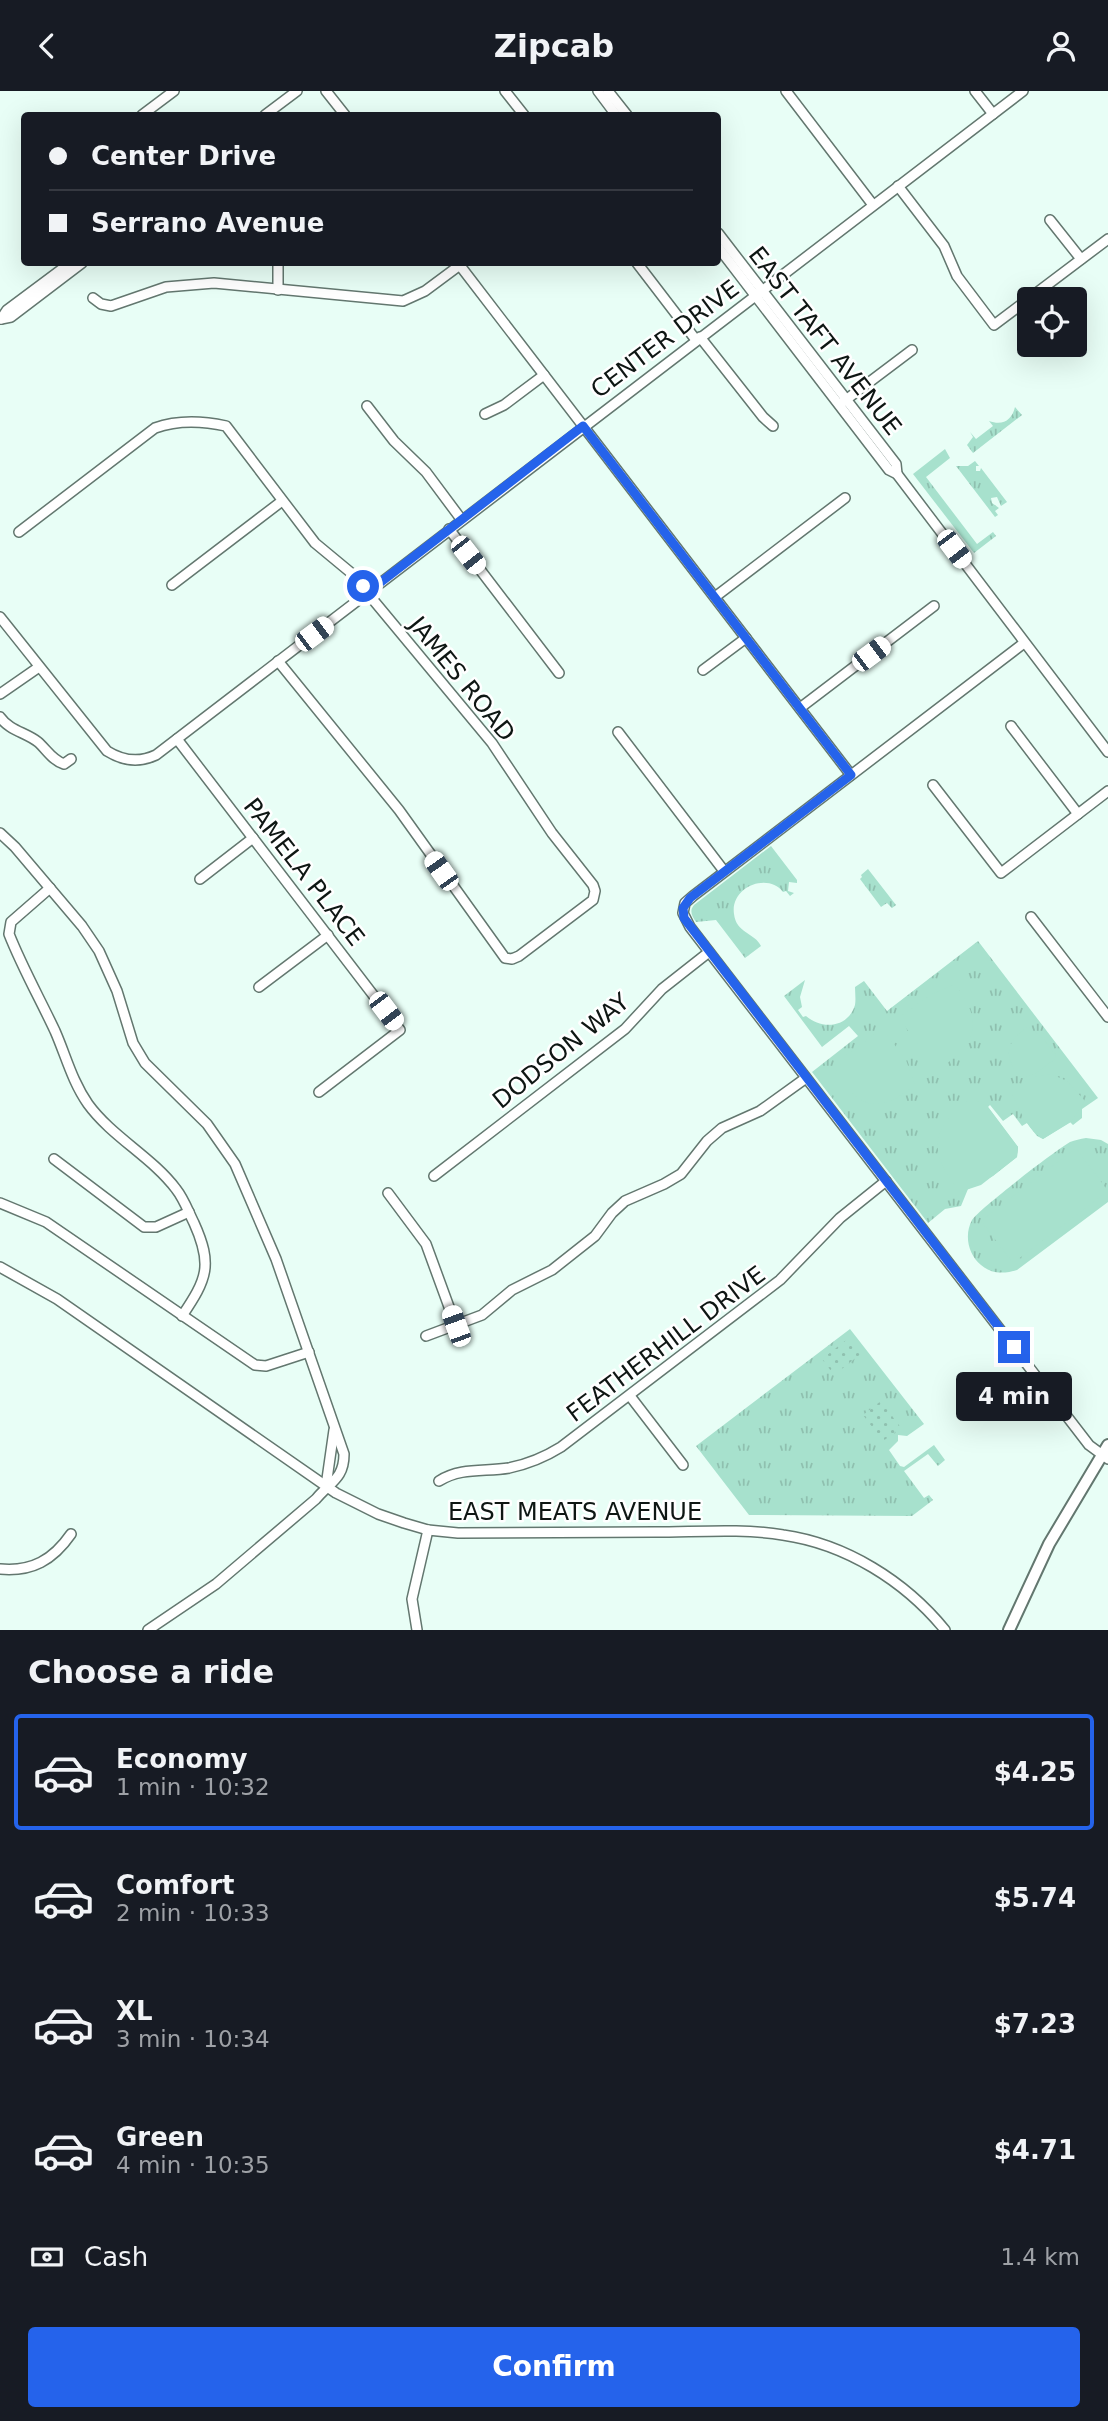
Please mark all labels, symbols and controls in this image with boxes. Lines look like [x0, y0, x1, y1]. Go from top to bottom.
icon: back [28, 27, 66, 65]
text: Zipcab [494, 27, 614, 65]
icon: person [1042, 27, 1080, 65]
text: Center Drive [91, 141, 276, 171]
text: Serrano Avenue [91, 208, 324, 238]
street label: EAST TAFT AVENUE [743, 241, 907, 441]
street label: CENTER DRIVE [586, 274, 744, 404]
map controls [1017, 287, 1087, 357]
button: locate [1017, 287, 1087, 357]
car [933, 526, 976, 572]
car [447, 532, 490, 578]
route start [347, 570, 379, 602]
street label: JAMES ROAD [402, 610, 521, 747]
car [291, 613, 338, 655]
car [848, 633, 895, 675]
street label: PAMELA PLACE [238, 793, 370, 951]
car [421, 848, 462, 894]
street label: DODSON WAY [487, 987, 635, 1114]
car [365, 988, 408, 1034]
street label: FEATHERHILL DRIVE [561, 1260, 771, 1428]
car [439, 1303, 474, 1349]
route end [998, 1331, 1030, 1363]
callout: 4 min [956, 1371, 1072, 1421]
text: 4 min [978, 1383, 1050, 1409]
street label: EAST MEATS AVENUE [448, 1498, 702, 1526]
text: Choose a ride [28, 1653, 274, 1691]
icon: car [32, 1741, 95, 1804]
text: Economy [116, 1744, 247, 1774]
text: $4.25 [994, 1757, 1076, 1787]
text: 1 min · 10:32 [116, 1774, 270, 1800]
icon: car [32, 1867, 95, 1930]
text: Comfort [116, 1870, 234, 1900]
text: $5.74 [994, 1883, 1076, 1913]
text: 2 min · 10:33 [116, 1900, 270, 1926]
icon: car [32, 1993, 95, 2056]
text: XL [116, 1996, 153, 2026]
text: $7.23 [994, 2009, 1076, 2039]
text: 3 min · 10:34 [116, 2026, 270, 2052]
icon: car [32, 2119, 95, 2182]
text: Green [116, 2122, 204, 2152]
text: $4.71 [994, 2135, 1076, 2165]
text: 4 min · 10:35 [116, 2152, 270, 2178]
icon: cash [28, 2238, 66, 2276]
text: Cash [84, 2242, 148, 2272]
text: 1.4 km [1000, 2244, 1080, 2270]
button: Confirm [28, 2327, 1080, 2407]

